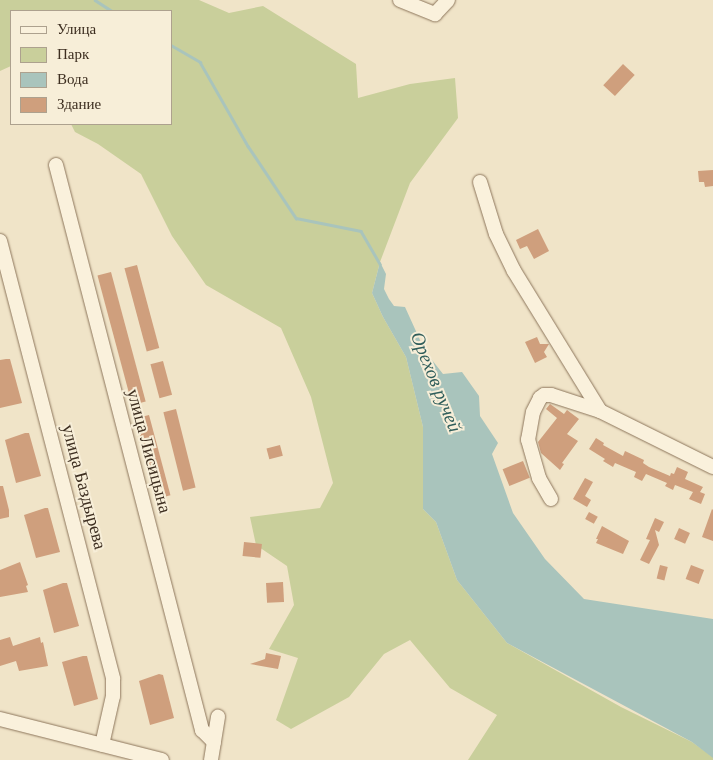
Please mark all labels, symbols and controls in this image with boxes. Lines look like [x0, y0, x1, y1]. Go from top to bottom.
legend [10, 10, 172, 125]
text: Улица [57, 21, 96, 37]
text: Парк [57, 46, 89, 62]
text: Вода [57, 71, 88, 87]
text: Здание [57, 96, 101, 112]
water label: Орехов ручей [405, 328, 467, 436]
street label: улица Лисицына [122, 387, 176, 515]
street label: улица Баздырева [57, 422, 111, 552]

